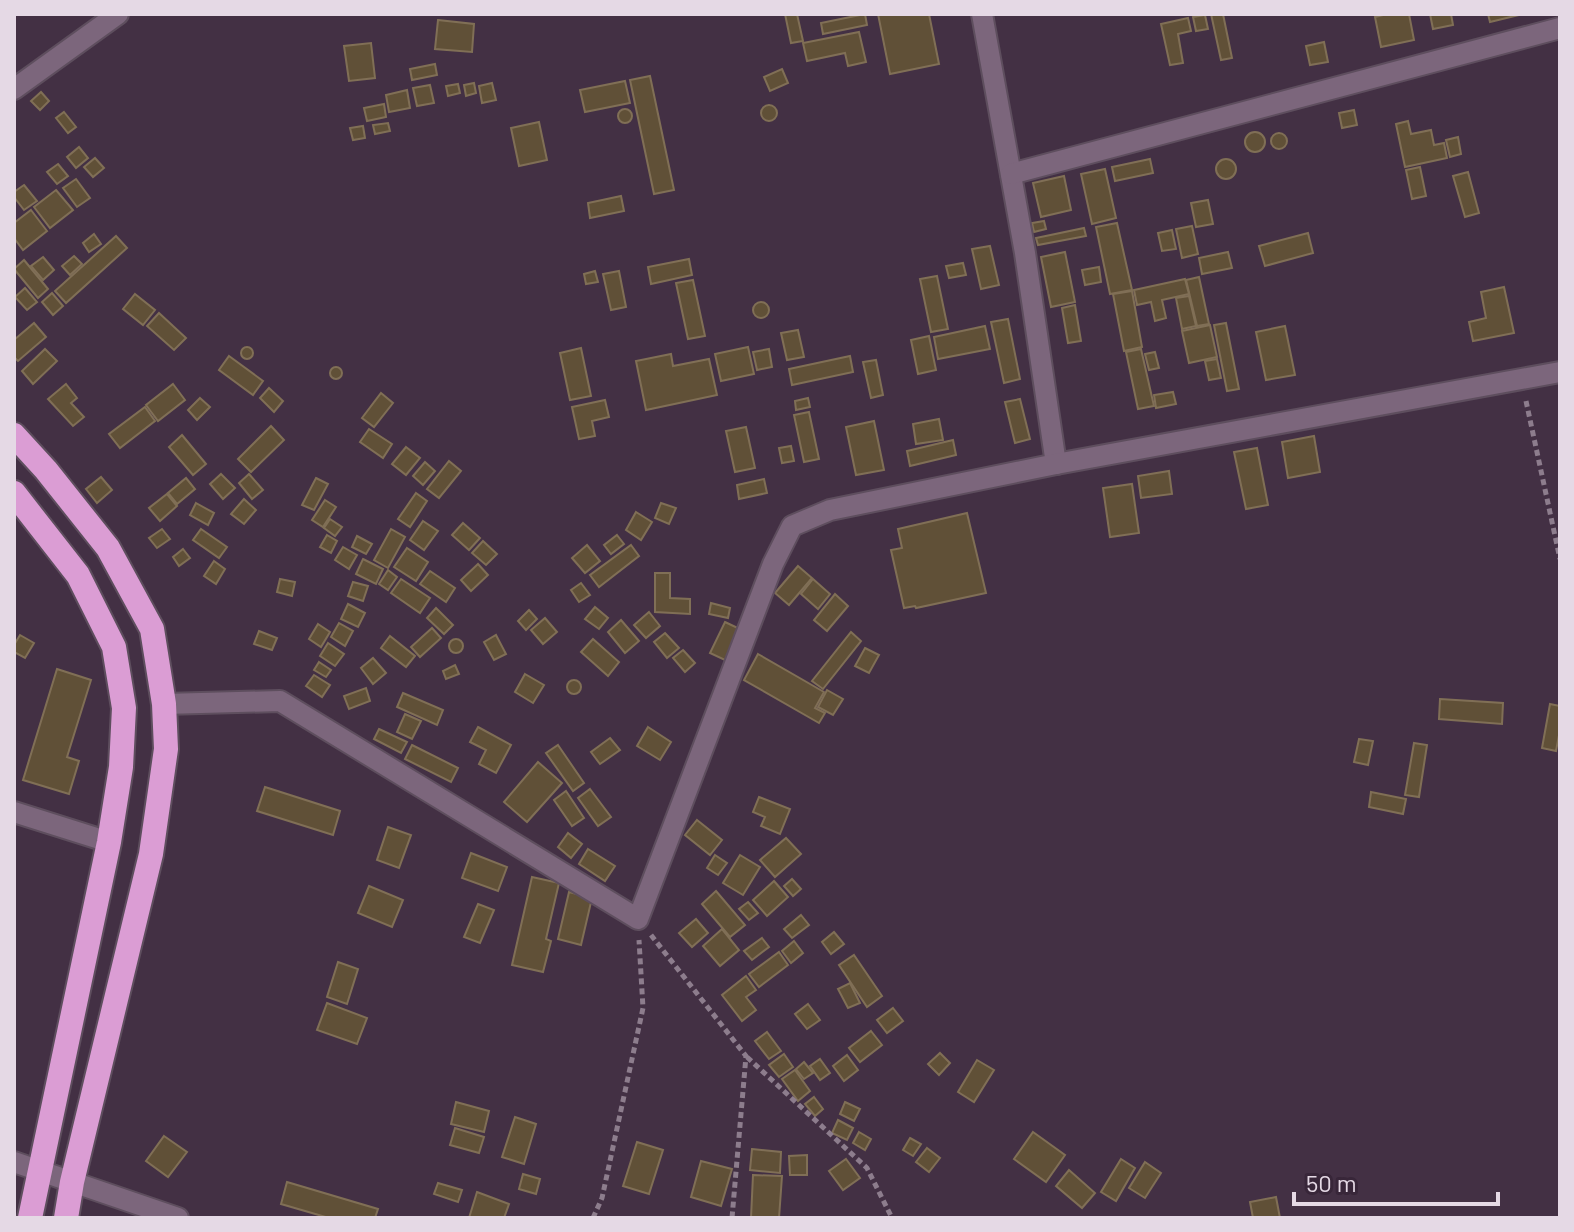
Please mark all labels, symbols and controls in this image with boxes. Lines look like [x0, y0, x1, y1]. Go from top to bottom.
scale bar [1294, 1156, 1498, 1206]
text: 50 m [1306, 1168, 1357, 1197]

